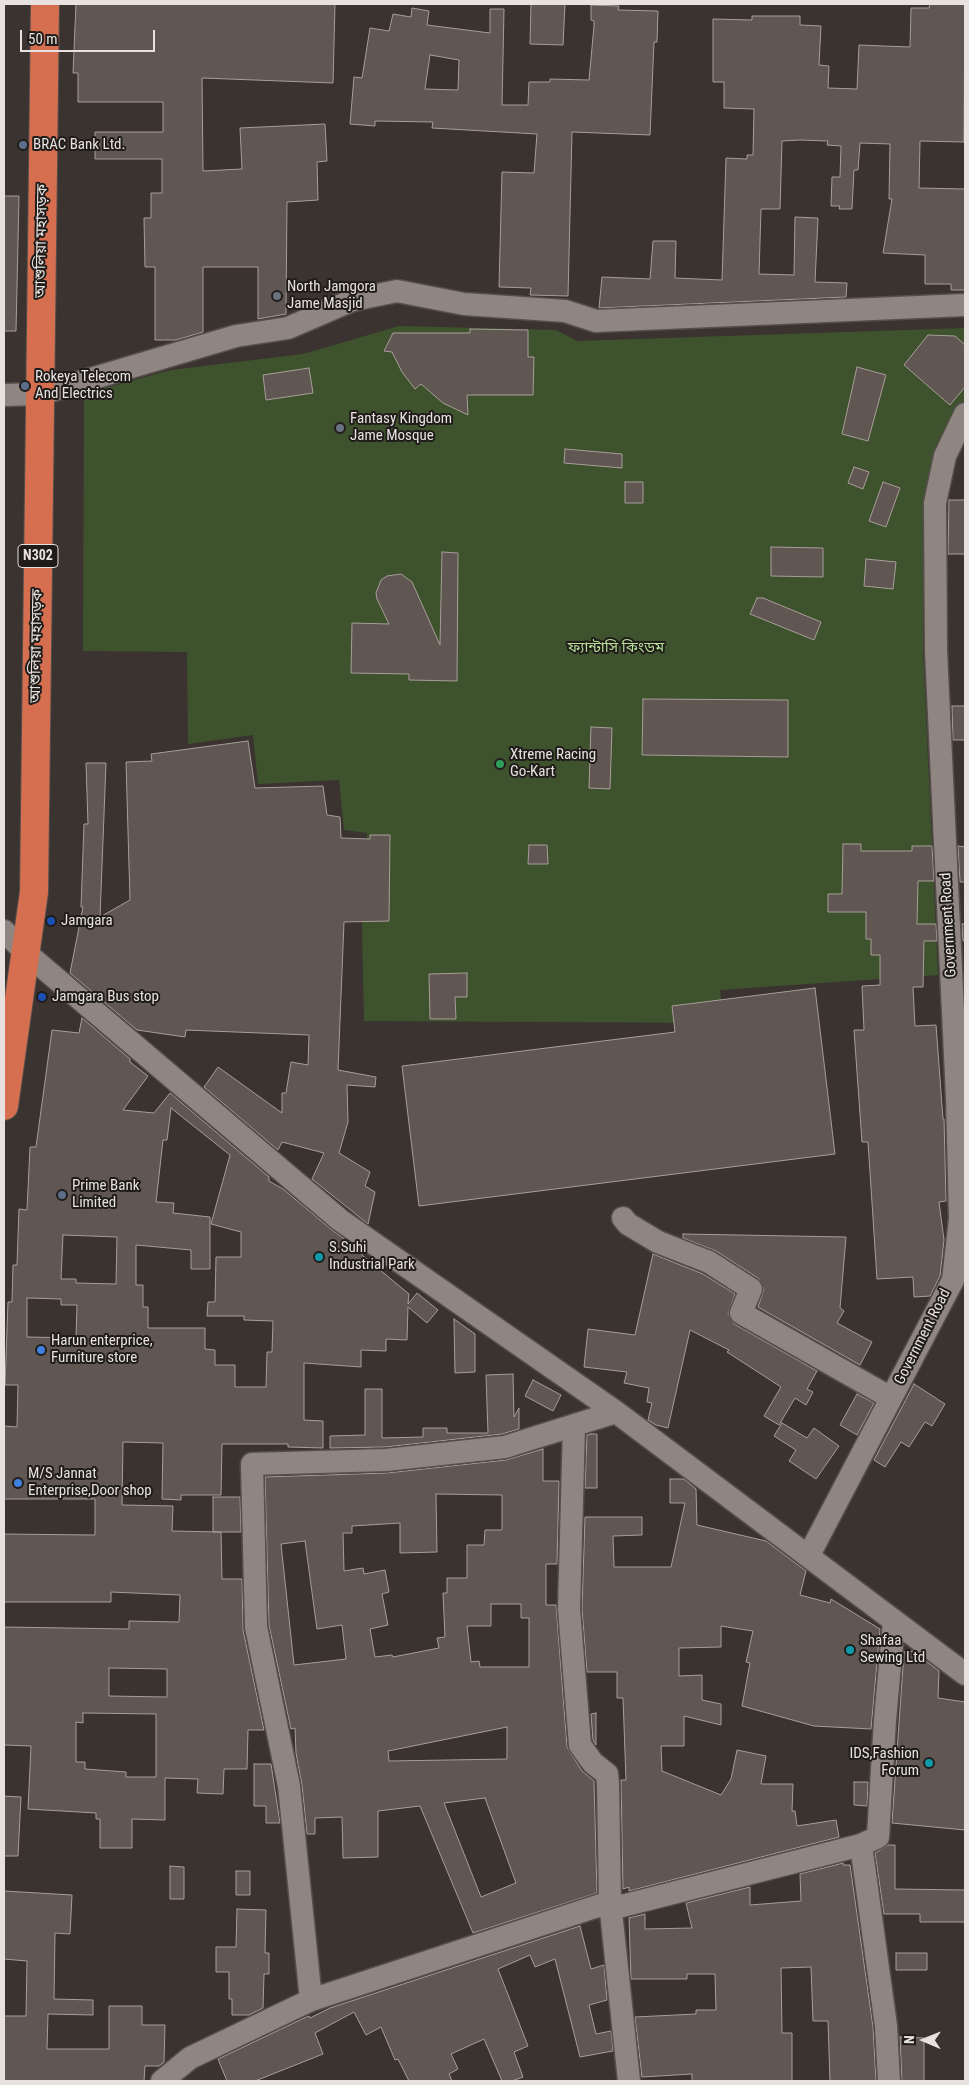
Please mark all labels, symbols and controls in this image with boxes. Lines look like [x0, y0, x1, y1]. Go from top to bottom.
scale bar [22, 20, 158, 52]
text: 50 m [28, 30, 58, 48]
place label: BRAC Bank Ltd. [33, 136, 125, 154]
marker: BRAC Bank Ltd. [17, 139, 29, 151]
street label: আশুলিয়া মহাসড়ক [32, 184, 52, 298]
place label: North Jamgora Jame Masjid [287, 278, 376, 313]
marker: North Jamgora Jame Masjid [271, 290, 283, 302]
place label: Rokeya Telecom And Electrics [35, 368, 131, 403]
marker: Rokeya Telecom And Electrics [19, 380, 31, 392]
place label: Fantasy Kingdom Jame Mosque [350, 410, 452, 445]
marker: Fantasy Kingdom Jame Mosque [334, 422, 346, 434]
road number: N302 [18, 544, 58, 568]
street label: আশুলিয়া মহাসড়ক [27, 589, 47, 703]
park label: ফ্যান্টাসি কিংডম [568, 639, 664, 657]
place label: Xtreme Racing Go-Kart [510, 746, 596, 781]
marker: Xtreme Racing Go-Kart [494, 758, 506, 770]
street label: Government Road [937, 872, 961, 978]
place label: Jamgara [61, 912, 113, 930]
marker: Jamgara [45, 915, 57, 927]
place label: Jamgara Bus stop [52, 988, 159, 1006]
marker: Jamgara Bus stop [36, 991, 48, 1003]
place label: Prime Bank Limited [72, 1177, 139, 1212]
marker: Prime Bank Limited [56, 1189, 68, 1201]
place label: S.Suhi Industrial Park [329, 1239, 415, 1274]
marker: S.Suhi Industrial Park [313, 1251, 325, 1263]
street label: Government Road [891, 1286, 955, 1388]
place label: Harun enterprice, Furniture store [51, 1332, 153, 1367]
marker: Harun enterprice, Furniture store [35, 1344, 47, 1356]
place label: M/S Jannat Enterprise,Door shop [28, 1465, 152, 1500]
marker: M/S Jannat Enterprise,Door shop [12, 1477, 24, 1489]
place label: Shafaa Sewing Ltd [860, 1632, 925, 1667]
marker: Shafaa Sewing Ltd [844, 1644, 856, 1656]
place label: IDS,Fashion Forum [849, 1745, 919, 1780]
marker: IDS,Fashion Forum [923, 1757, 935, 1769]
north arrow [899, 2015, 949, 2065]
text: N [901, 2035, 917, 2044]

